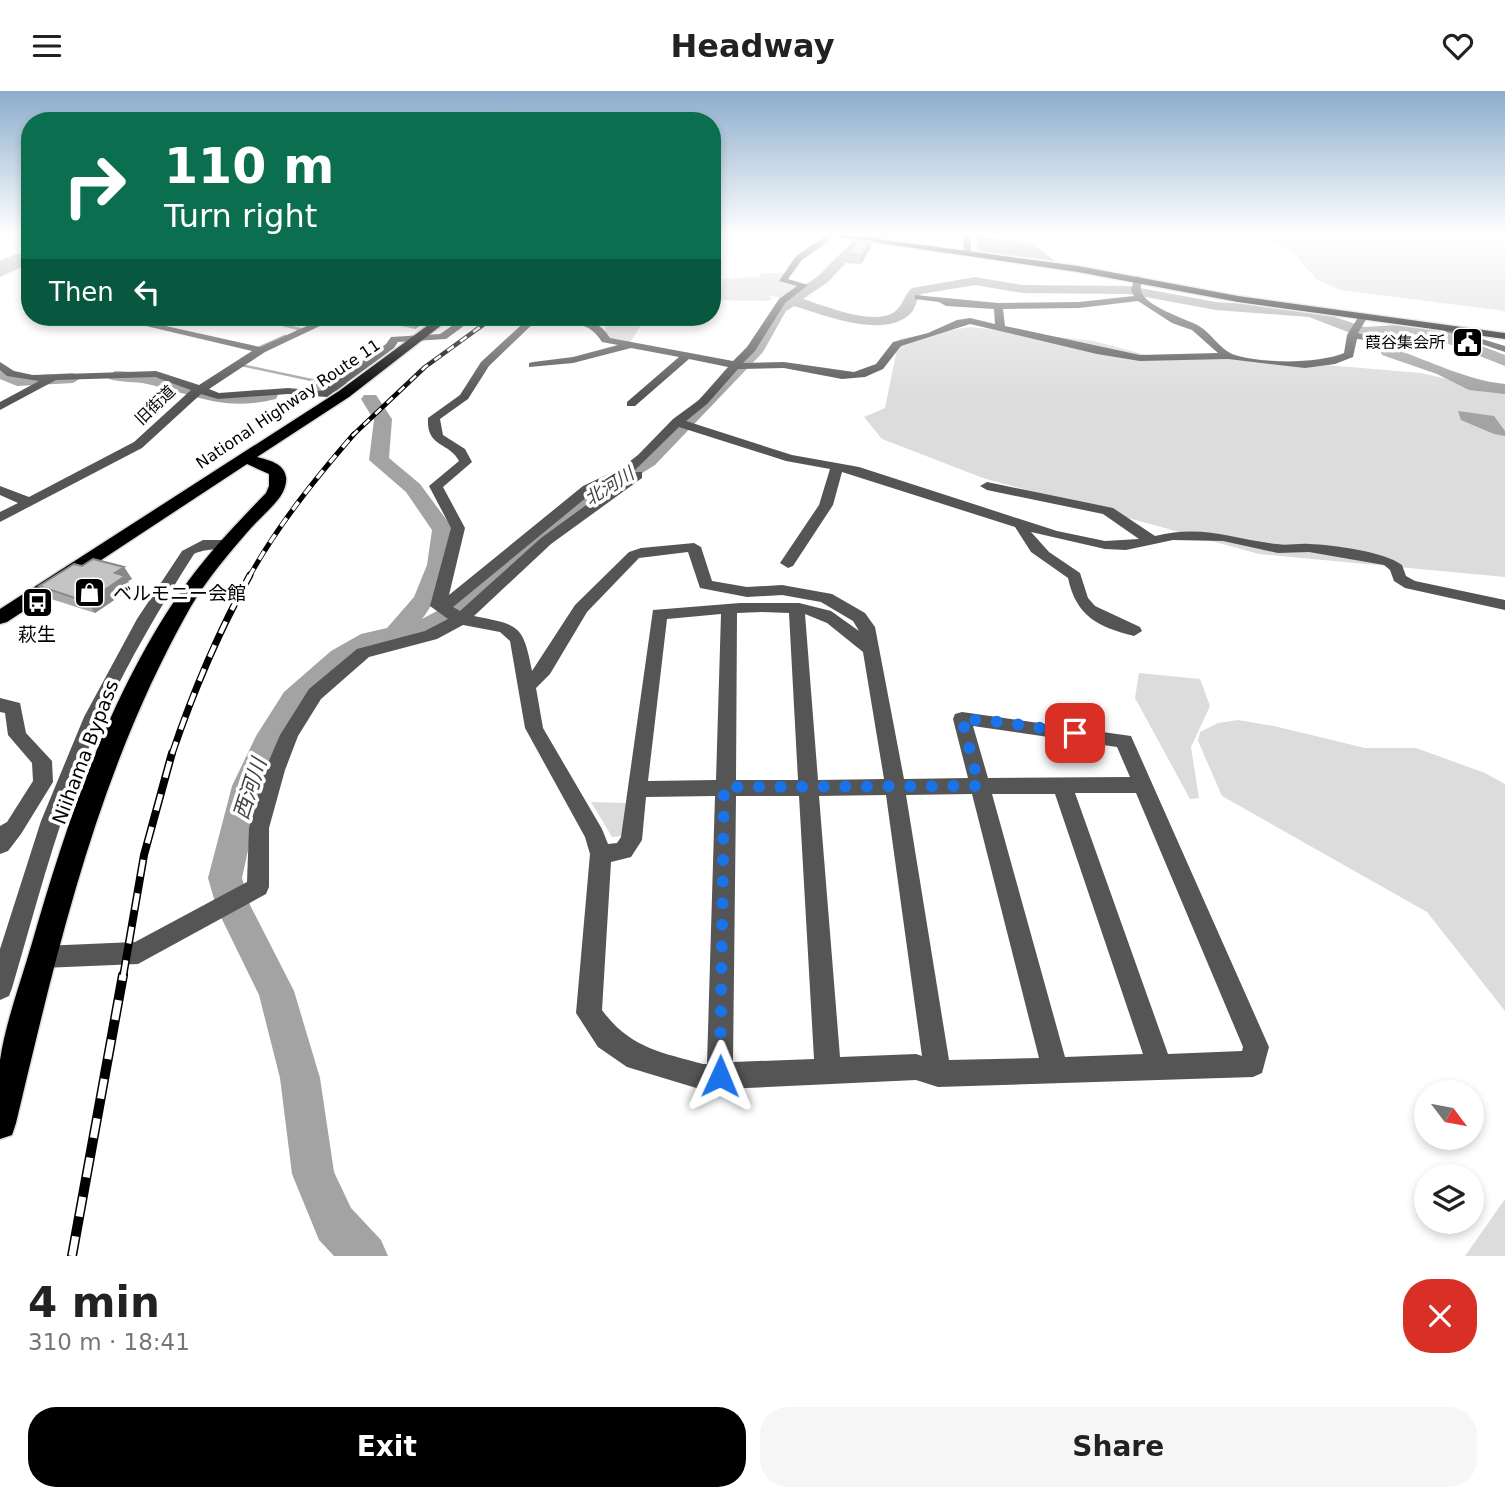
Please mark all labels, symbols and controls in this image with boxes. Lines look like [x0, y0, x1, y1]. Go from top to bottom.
icon: menu [28, 27, 66, 65]
text: Headway [670, 27, 835, 65]
icon: heart [1439, 27, 1477, 65]
text: 110 m [164, 138, 334, 195]
icon: right [49, 140, 140, 231]
text: Turn right [164, 197, 317, 235]
icon: left [128, 273, 166, 311]
text: Then [49, 277, 114, 307]
public building icon: 葭谷集会所 [1451, 325, 1485, 359]
place label: 葭谷集会所 [1365, 333, 1445, 352]
street label: National Highway Route 11 [192, 335, 384, 473]
street label: 旧街道 [131, 381, 179, 429]
water label: 北河川 [581, 462, 639, 509]
shop icon: ベルモニー会館 [73, 576, 107, 610]
place label: ベルモニー会館 [113, 582, 246, 604]
bus stop icon: 萩生 [20, 586, 54, 620]
place label: 萩生 [18, 623, 56, 645]
street label: Niihama Bypass [47, 677, 123, 827]
pin [1045, 703, 1105, 763]
icon: arrive [1056, 714, 1094, 752]
water label: 西河川 [229, 753, 272, 823]
position arrow [683, 1039, 757, 1113]
north arrow [1414, 1080, 1484, 1150]
map controls [1414, 1080, 1484, 1234]
button: layers [1414, 1164, 1484, 1234]
text: 4 min [28, 1278, 160, 1327]
button: close [1403, 1279, 1477, 1353]
text: 310 m · 18:41 [28, 1329, 190, 1355]
button: Exit [28, 1407, 746, 1487]
button: Share [760, 1407, 1477, 1487]

